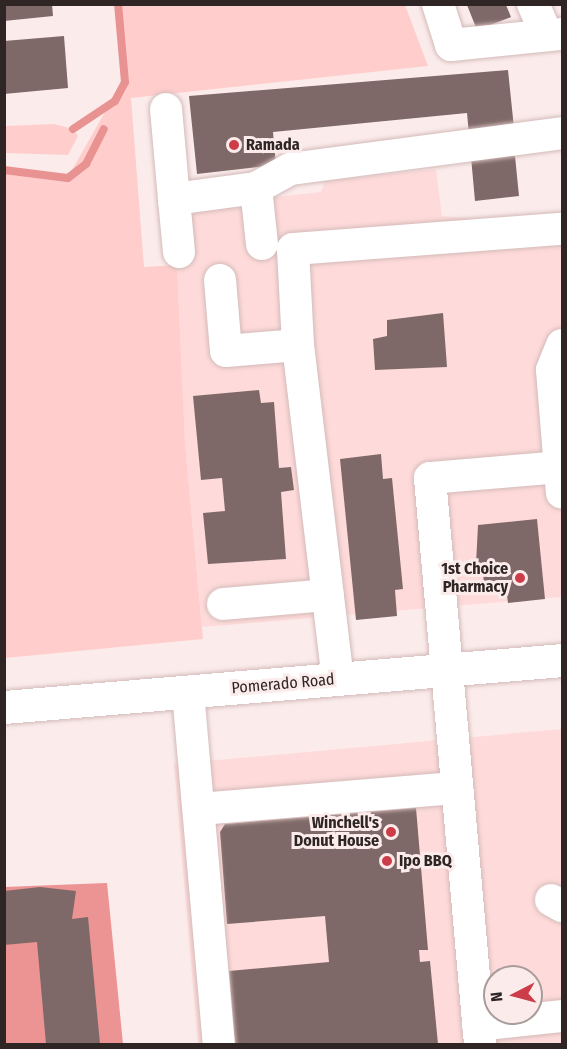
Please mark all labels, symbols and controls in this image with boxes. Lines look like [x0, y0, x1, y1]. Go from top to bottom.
place label: Ramada [246, 135, 300, 155]
marker: Ramada [227, 138, 241, 152]
place label: 1st Choice Pharmacy [441, 559, 508, 597]
marker: 1st Choice Pharmacy [513, 571, 527, 585]
street label: Pomerado Road [231, 670, 335, 698]
place label: Winchell's Donut House [294, 813, 379, 851]
marker: Winchell's Donut House [384, 825, 398, 839]
place label: Ipo BBQ [399, 851, 452, 871]
marker: Ipo BBQ [380, 854, 394, 868]
north arrow [483, 965, 543, 1025]
text: N [487, 991, 507, 1002]

